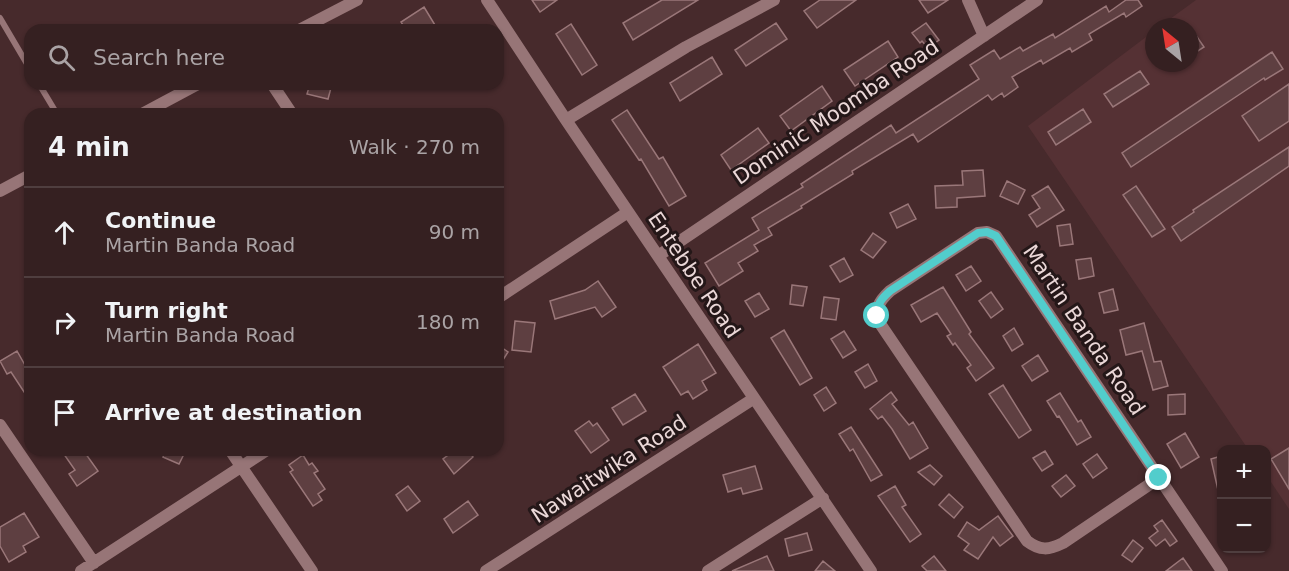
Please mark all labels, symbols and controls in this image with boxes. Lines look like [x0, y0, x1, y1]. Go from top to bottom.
north arrow [1145, 18, 1199, 72]
search box [24, 24, 504, 90]
street label: Dominic Moomba Road [729, 34, 943, 190]
icon: search [45, 41, 78, 74]
text: Search here [93, 45, 225, 70]
text: 4 min [48, 132, 130, 162]
text: Walk · 270 m [349, 135, 480, 159]
street label: Entebbe Road [643, 207, 745, 343]
text: Continue [105, 208, 216, 233]
icon: ahead [48, 216, 81, 249]
text: 90 m [429, 220, 480, 244]
text: Martin Banda Road [105, 233, 295, 257]
street label: Martin Banda Road [1018, 240, 1150, 420]
text: Turn right [105, 298, 228, 323]
route start [863, 302, 889, 328]
icon: right [48, 306, 81, 339]
text: 180 m [416, 310, 480, 334]
text: Martin Banda Road [105, 323, 295, 347]
icon: arrive [48, 396, 81, 429]
text: Arrive at destination [105, 400, 362, 425]
street label: Nawaitwika Road [527, 410, 691, 528]
map controls [1217, 445, 1271, 553]
button: + [1217, 445, 1271, 499]
route end [1145, 464, 1171, 490]
button: − [1217, 499, 1271, 553]

